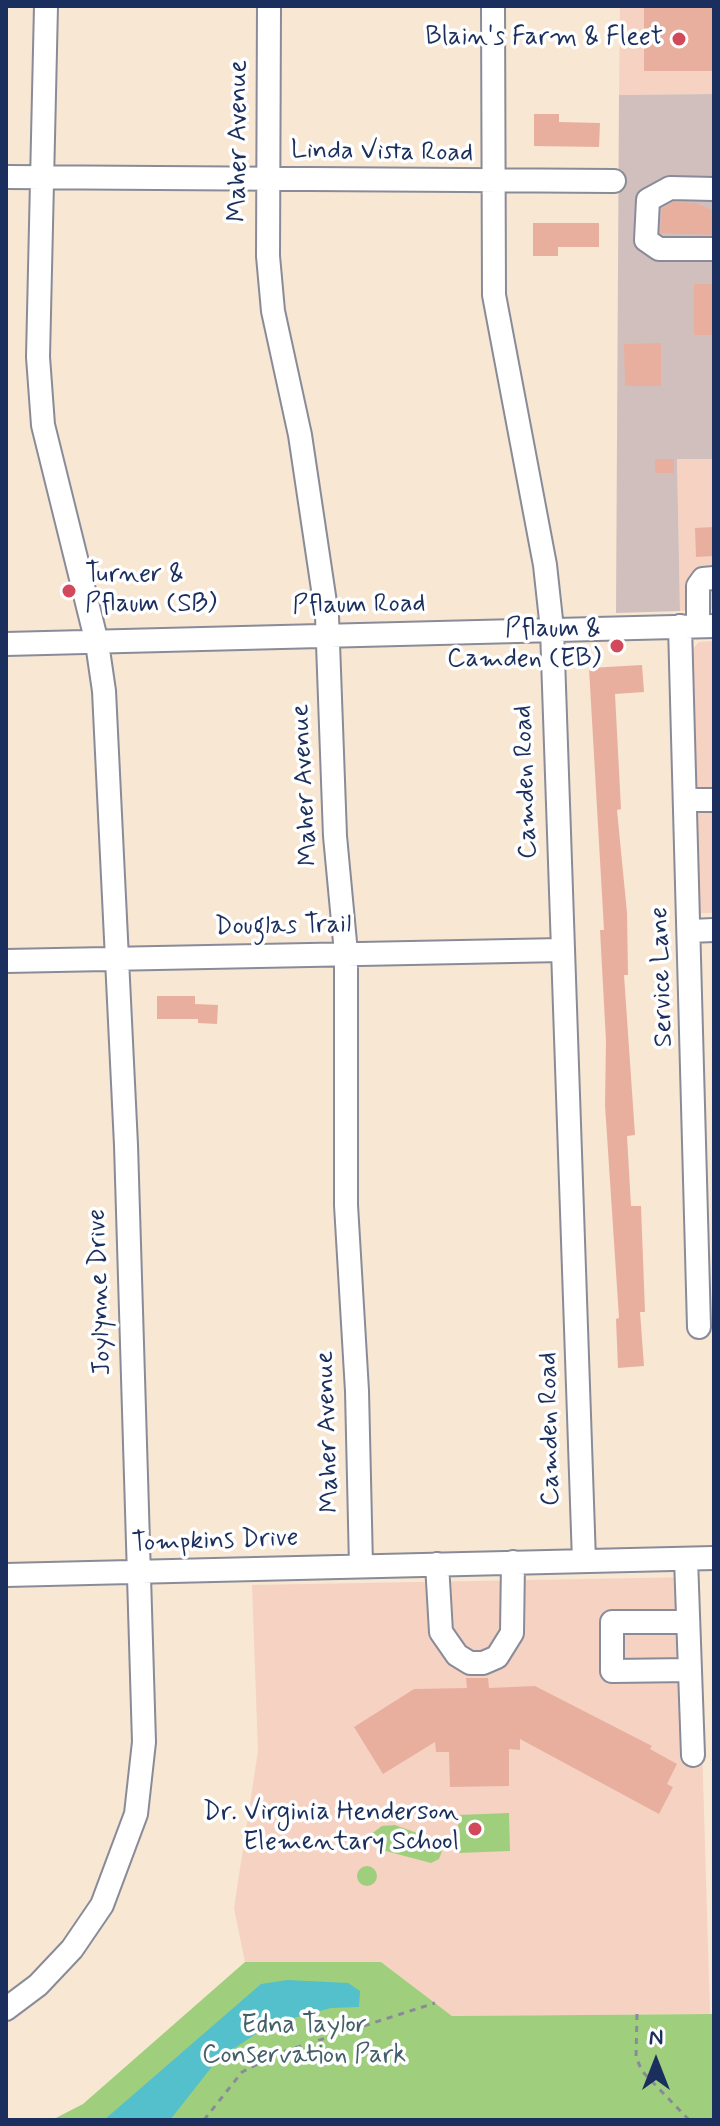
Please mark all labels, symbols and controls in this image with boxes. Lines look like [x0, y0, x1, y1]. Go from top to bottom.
place label: Blain's Farm & Fleet [425, 23, 663, 55]
marker: Blain's Farm & Fleet [670, 30, 688, 48]
street label: Maher Avenue [224, 60, 256, 222]
street label: Linda Vista Road [291, 136, 473, 170]
place label: Turner & Pflaum (SB) [85, 560, 217, 622]
marker: Turner & Pflaum (SB) [60, 582, 78, 600]
street label: Pflaum Road [292, 589, 426, 623]
place label: Pflaum & Camden (EB) [447, 615, 601, 676]
marker: Pflaum & Camden (EB) [608, 637, 626, 655]
street label: Maher Avenue [286, 703, 326, 867]
street label: Camden Road [509, 704, 545, 860]
street label: Service Lane [645, 906, 681, 1048]
street label: Douglas Trail [214, 910, 352, 944]
street label: Joylynne Drive [82, 1208, 120, 1376]
street label: Maher Avenue [311, 1350, 347, 1514]
street label: Camden Road [534, 1352, 568, 1506]
street label: Tompkins Drive [131, 1523, 299, 1561]
place label: Dr. Virginia Henderson Elementary School [203, 1798, 459, 1860]
marker: Dr. Virginia Henderson Elementary School [466, 1820, 484, 1838]
park label: Edna Taylor Conservation Park [202, 2011, 406, 2072]
north arrow [616, 2022, 696, 2102]
text: N [649, 2024, 663, 2052]

